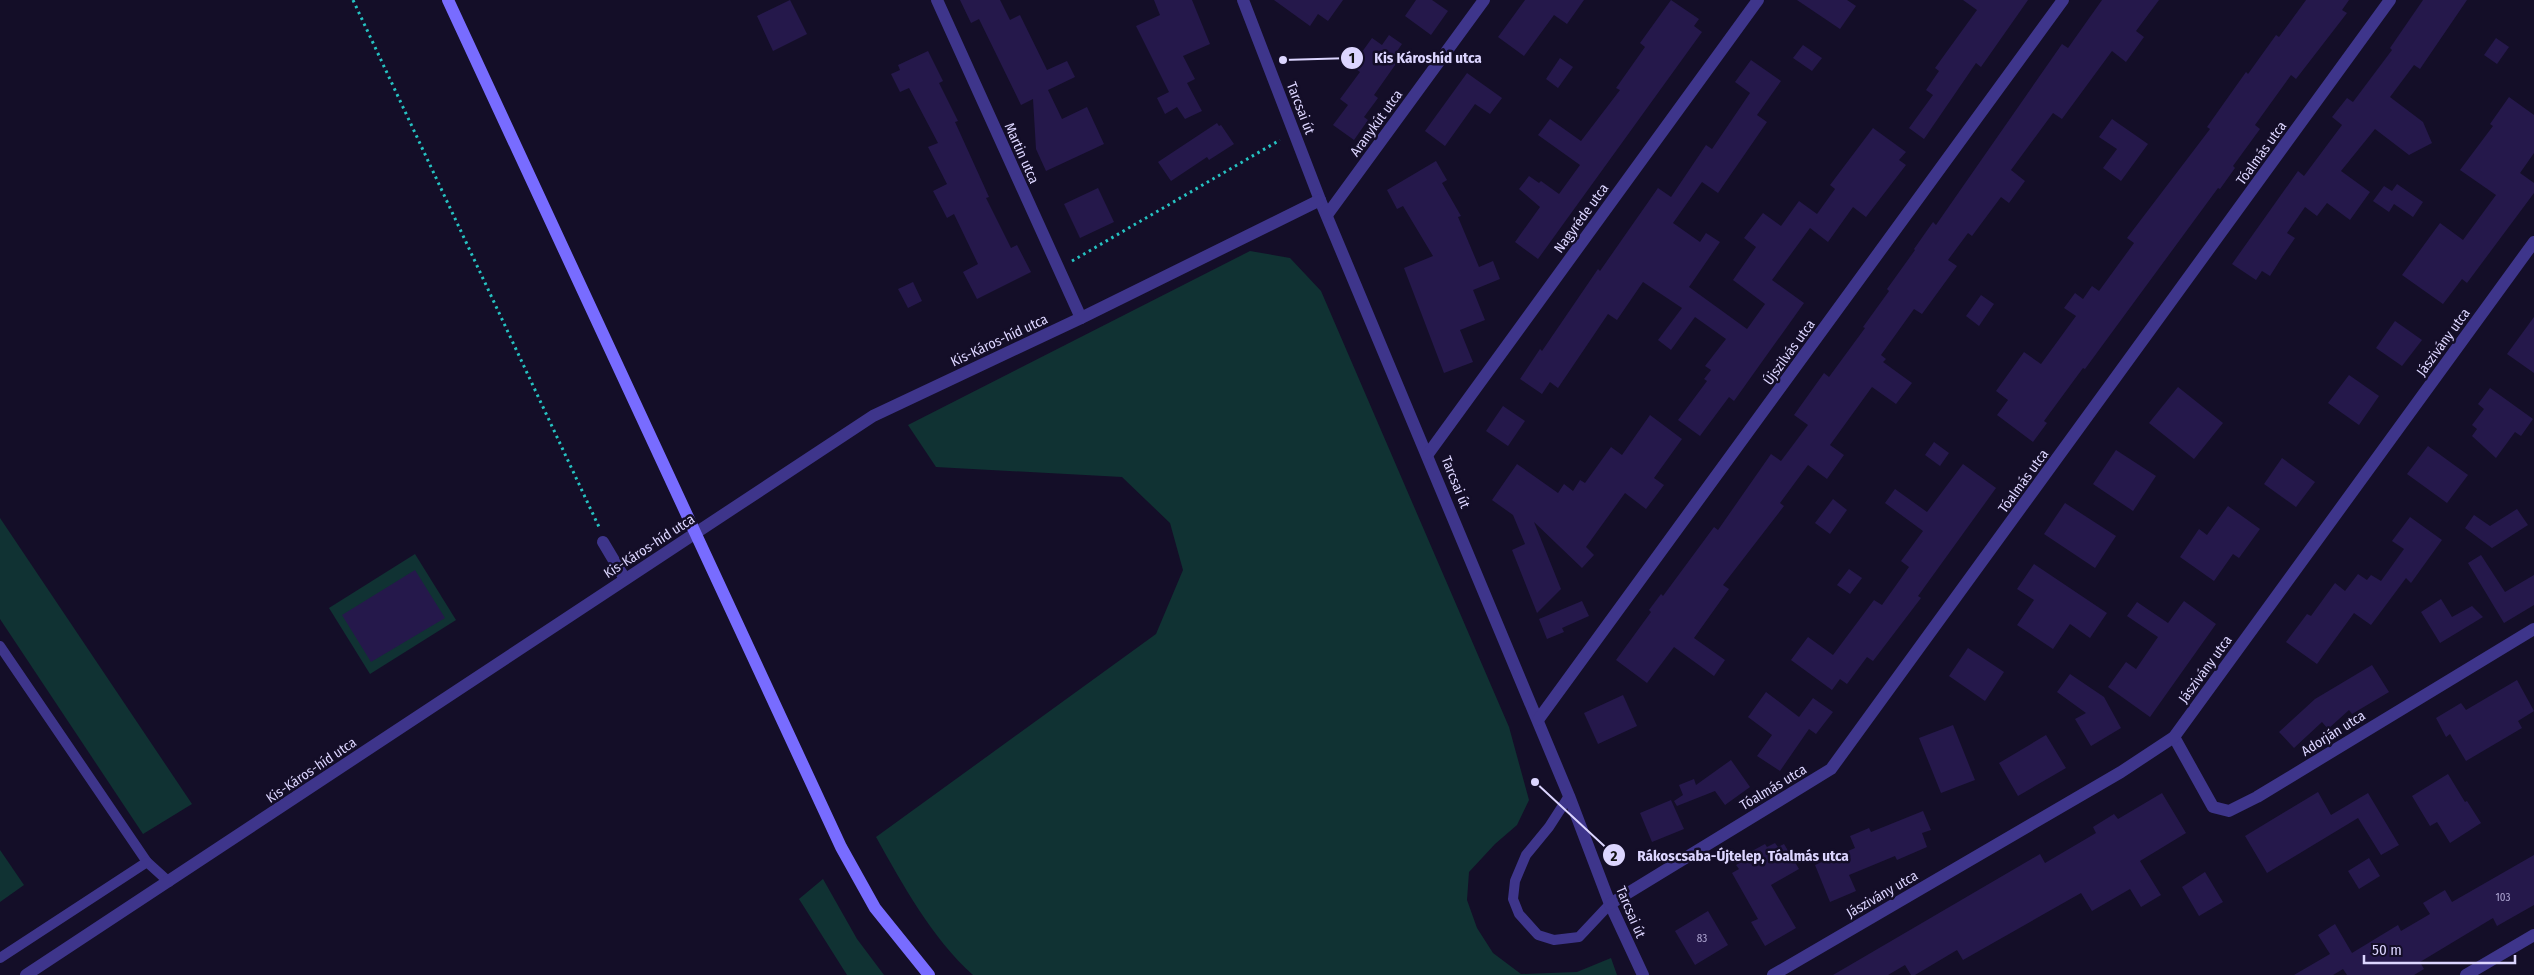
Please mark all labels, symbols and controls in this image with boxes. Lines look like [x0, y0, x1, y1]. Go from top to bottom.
callout: Kis Károshíd utca [1340, 43, 1492, 73]
text: 1 [1349, 49, 1355, 67]
text: Kis Károshíd utca [1374, 49, 1482, 67]
street label: Tarcsai út [1283, 80, 1318, 137]
street label: Aranykút utca [1347, 87, 1406, 160]
street label: Tóalmás utca [2233, 118, 2290, 188]
street label: Martin utca [1001, 120, 1043, 186]
street label: Nagyréde utca [1551, 180, 1612, 256]
street label: Jászivány utca [2413, 305, 2474, 380]
street label: Kis-Káros-híd utca [948, 310, 1051, 370]
street label: Újszilvás utca [1759, 316, 1819, 388]
street label: Tóalmás utca [1995, 446, 2052, 516]
street label: Tarcsai út [1437, 454, 1474, 511]
street label: Kis-Káros-híd utca [601, 511, 698, 582]
street label: Jászivány utca [2175, 632, 2236, 707]
street label: Adorján utca [2298, 707, 2369, 760]
street label: Kis-Káros-híd utca [263, 734, 360, 807]
street label: Tóalmás utca [1737, 761, 1810, 814]
callout: Rákoscsaba-Újtelep, Tóalmás utca [1602, 840, 1858, 870]
text: 2 [1610, 847, 1618, 865]
text: Rákoscsaba-Újtelep, Tóalmás utca [1637, 847, 1849, 865]
street label: Jászivány utca [1843, 867, 1921, 922]
street label: Tarcsai út [1612, 884, 1649, 941]
house number: 103 [2496, 891, 2510, 904]
house number: 83 [1697, 932, 1707, 945]
scale bar [2364, 932, 2515, 964]
text: 50 m [2372, 941, 2402, 959]

